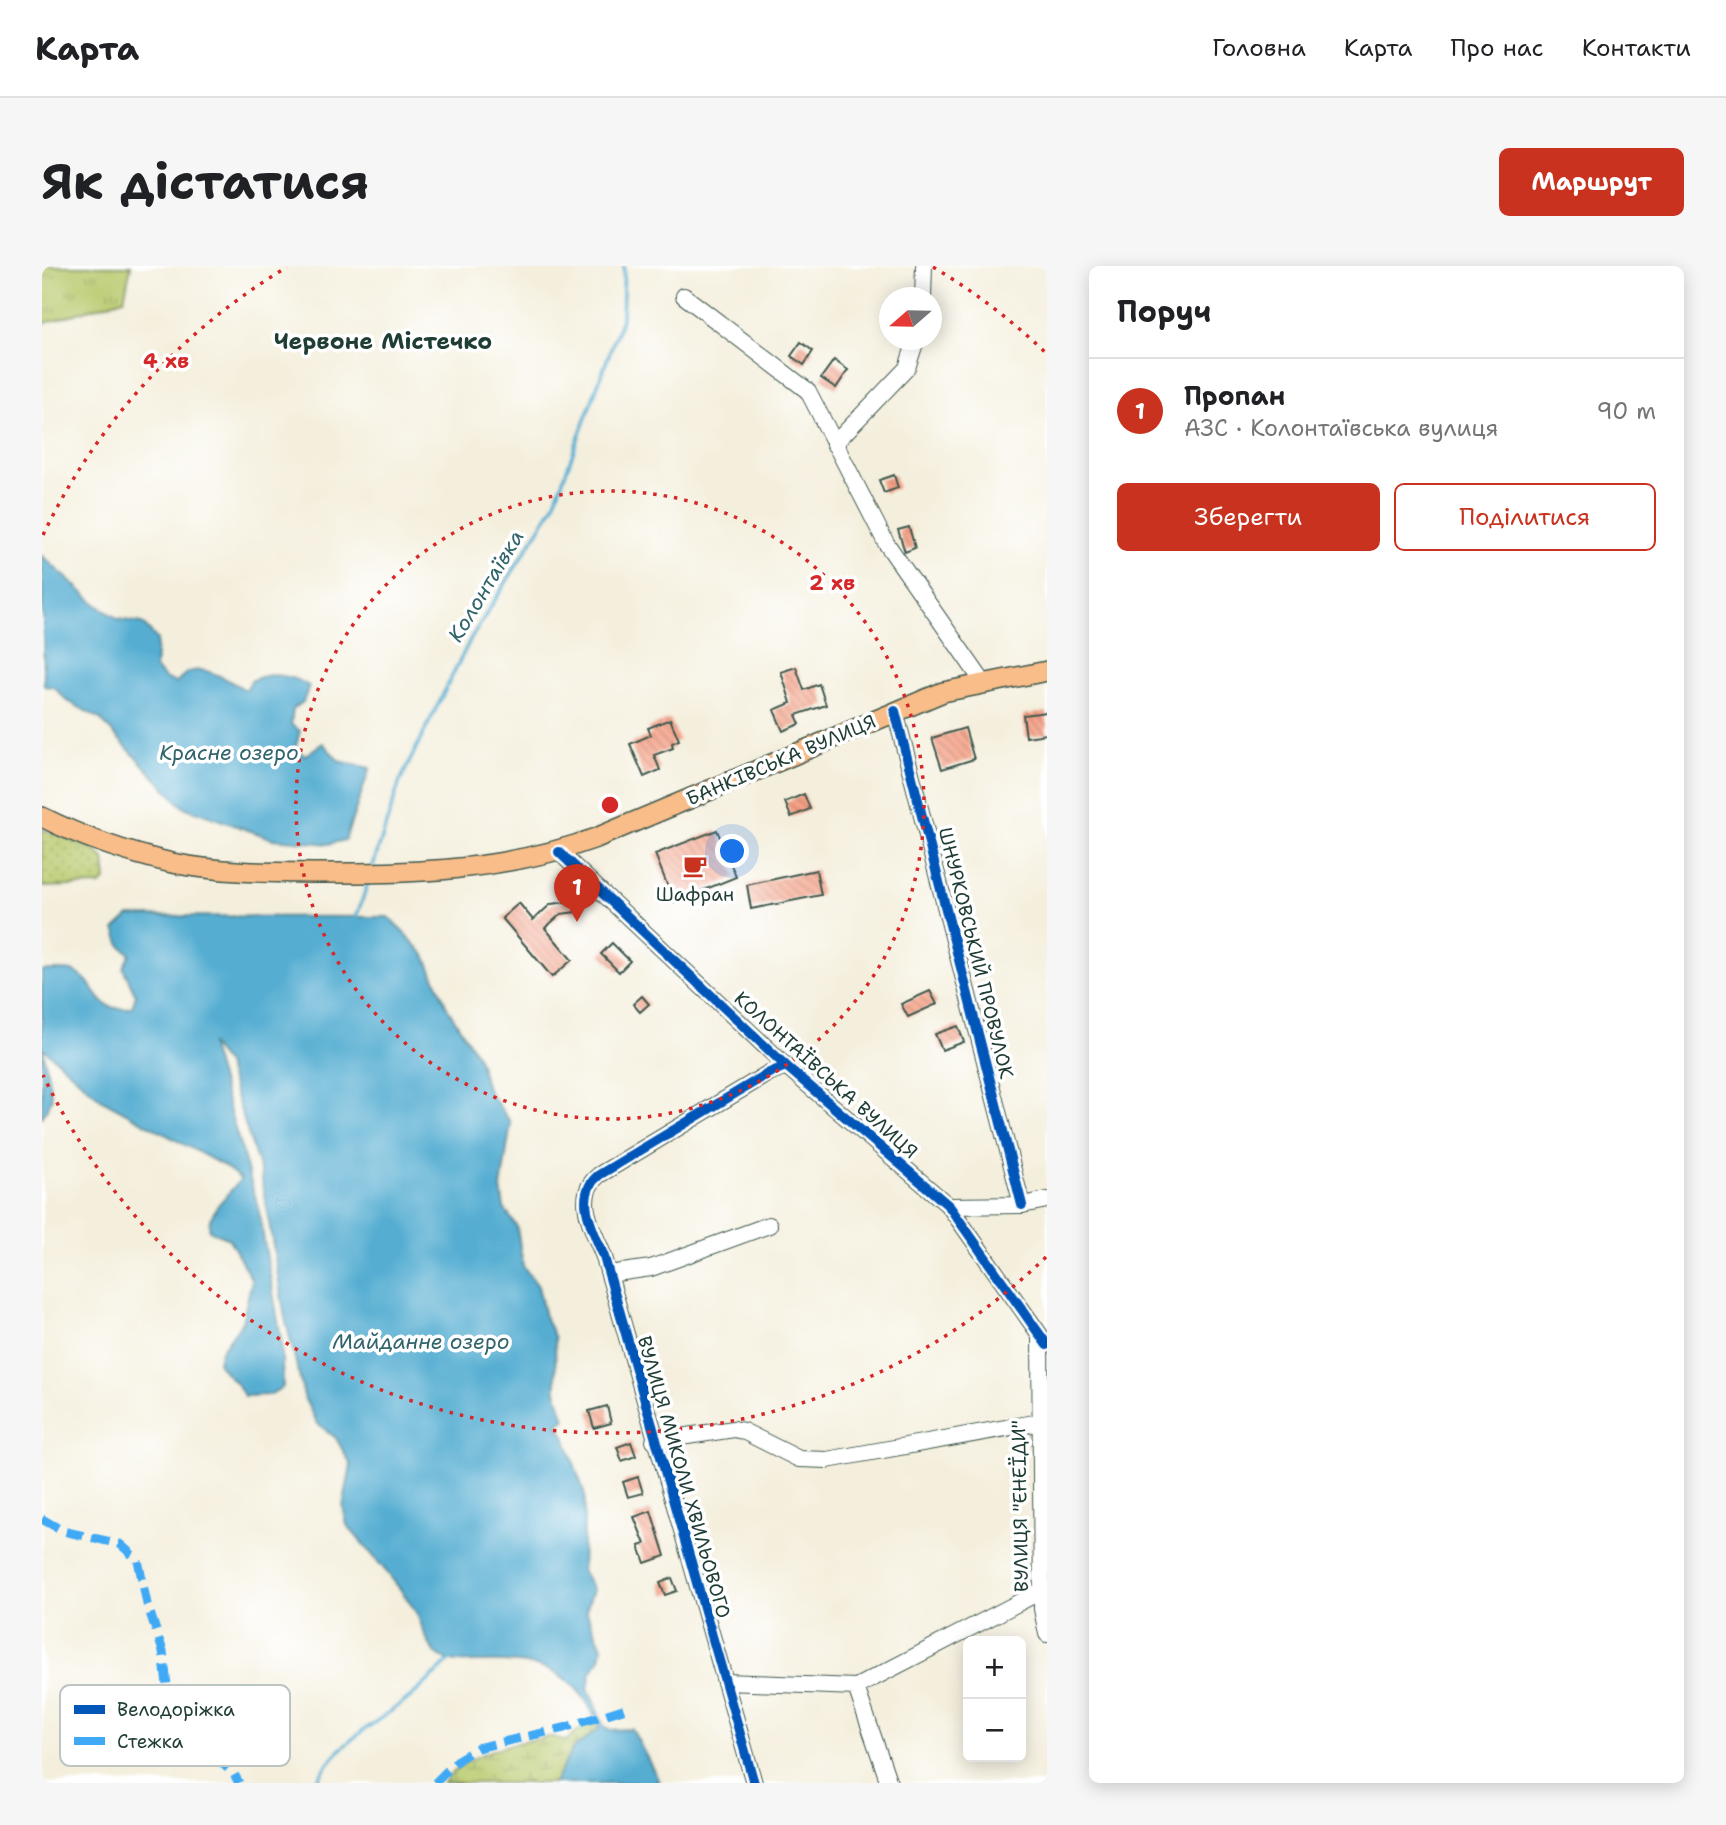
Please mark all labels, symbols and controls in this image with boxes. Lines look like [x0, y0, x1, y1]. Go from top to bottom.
text: Карта [35, 26, 139, 71]
text: Головна [1212, 32, 1306, 64]
text: Карта [1344, 32, 1413, 64]
text: Про нас [1451, 32, 1544, 64]
text: Контакти [1582, 32, 1691, 64]
button: Маршрут [1499, 148, 1684, 216]
text: Як дістатися [42, 149, 369, 215]
north arrow [879, 287, 942, 350]
text: Поруч [1117, 291, 1211, 332]
district label: Червоне Містечко [274, 326, 492, 356]
text: 4 хв [143, 347, 189, 375]
text: Пропан [1184, 378, 1285, 413]
text: 1 [1135, 396, 1145, 426]
text: 90 m [1596, 396, 1656, 426]
text: АЗС · Колонтаївська вулиця [1184, 413, 1498, 443]
button: Зберегти [1117, 483, 1380, 551]
button: Поділитися [1394, 483, 1656, 551]
water label: Колонтаївка [441, 525, 531, 647]
text: 2 хв [809, 569, 855, 597]
street label: БАНКІВСЬКА ВУЛИЦЯ [682, 709, 880, 811]
water label: Красне озеро [159, 739, 299, 767]
centre of rings [598, 793, 622, 817]
street label: ШНУРКОВСЬКИЙ ПРОВУЛОК [933, 825, 1019, 1081]
your location [715, 834, 749, 868]
cafe icon: Шафран [681, 852, 709, 880]
pin: 1 [554, 864, 600, 922]
place label: Шафран [656, 882, 734, 907]
street label: КОЛОНТАЇВСЬКА ВУЛИЦЯ [729, 986, 923, 1164]
water label: Майданне озеро [333, 1328, 509, 1356]
street label: ВУЛИЦЯ МИКОЛИ ХВИЛЬОВОГО [632, 1333, 736, 1621]
street label: ВУЛИЦЯ "ЕНЕЇДИ" [1006, 1420, 1034, 1592]
map controls [963, 1636, 1026, 1762]
button: + [963, 1636, 1026, 1699]
legend [60, 1685, 290, 1766]
text: Велодоріжка [117, 1697, 235, 1722]
button: − [963, 1699, 1026, 1762]
text: Стежка [117, 1729, 184, 1754]

